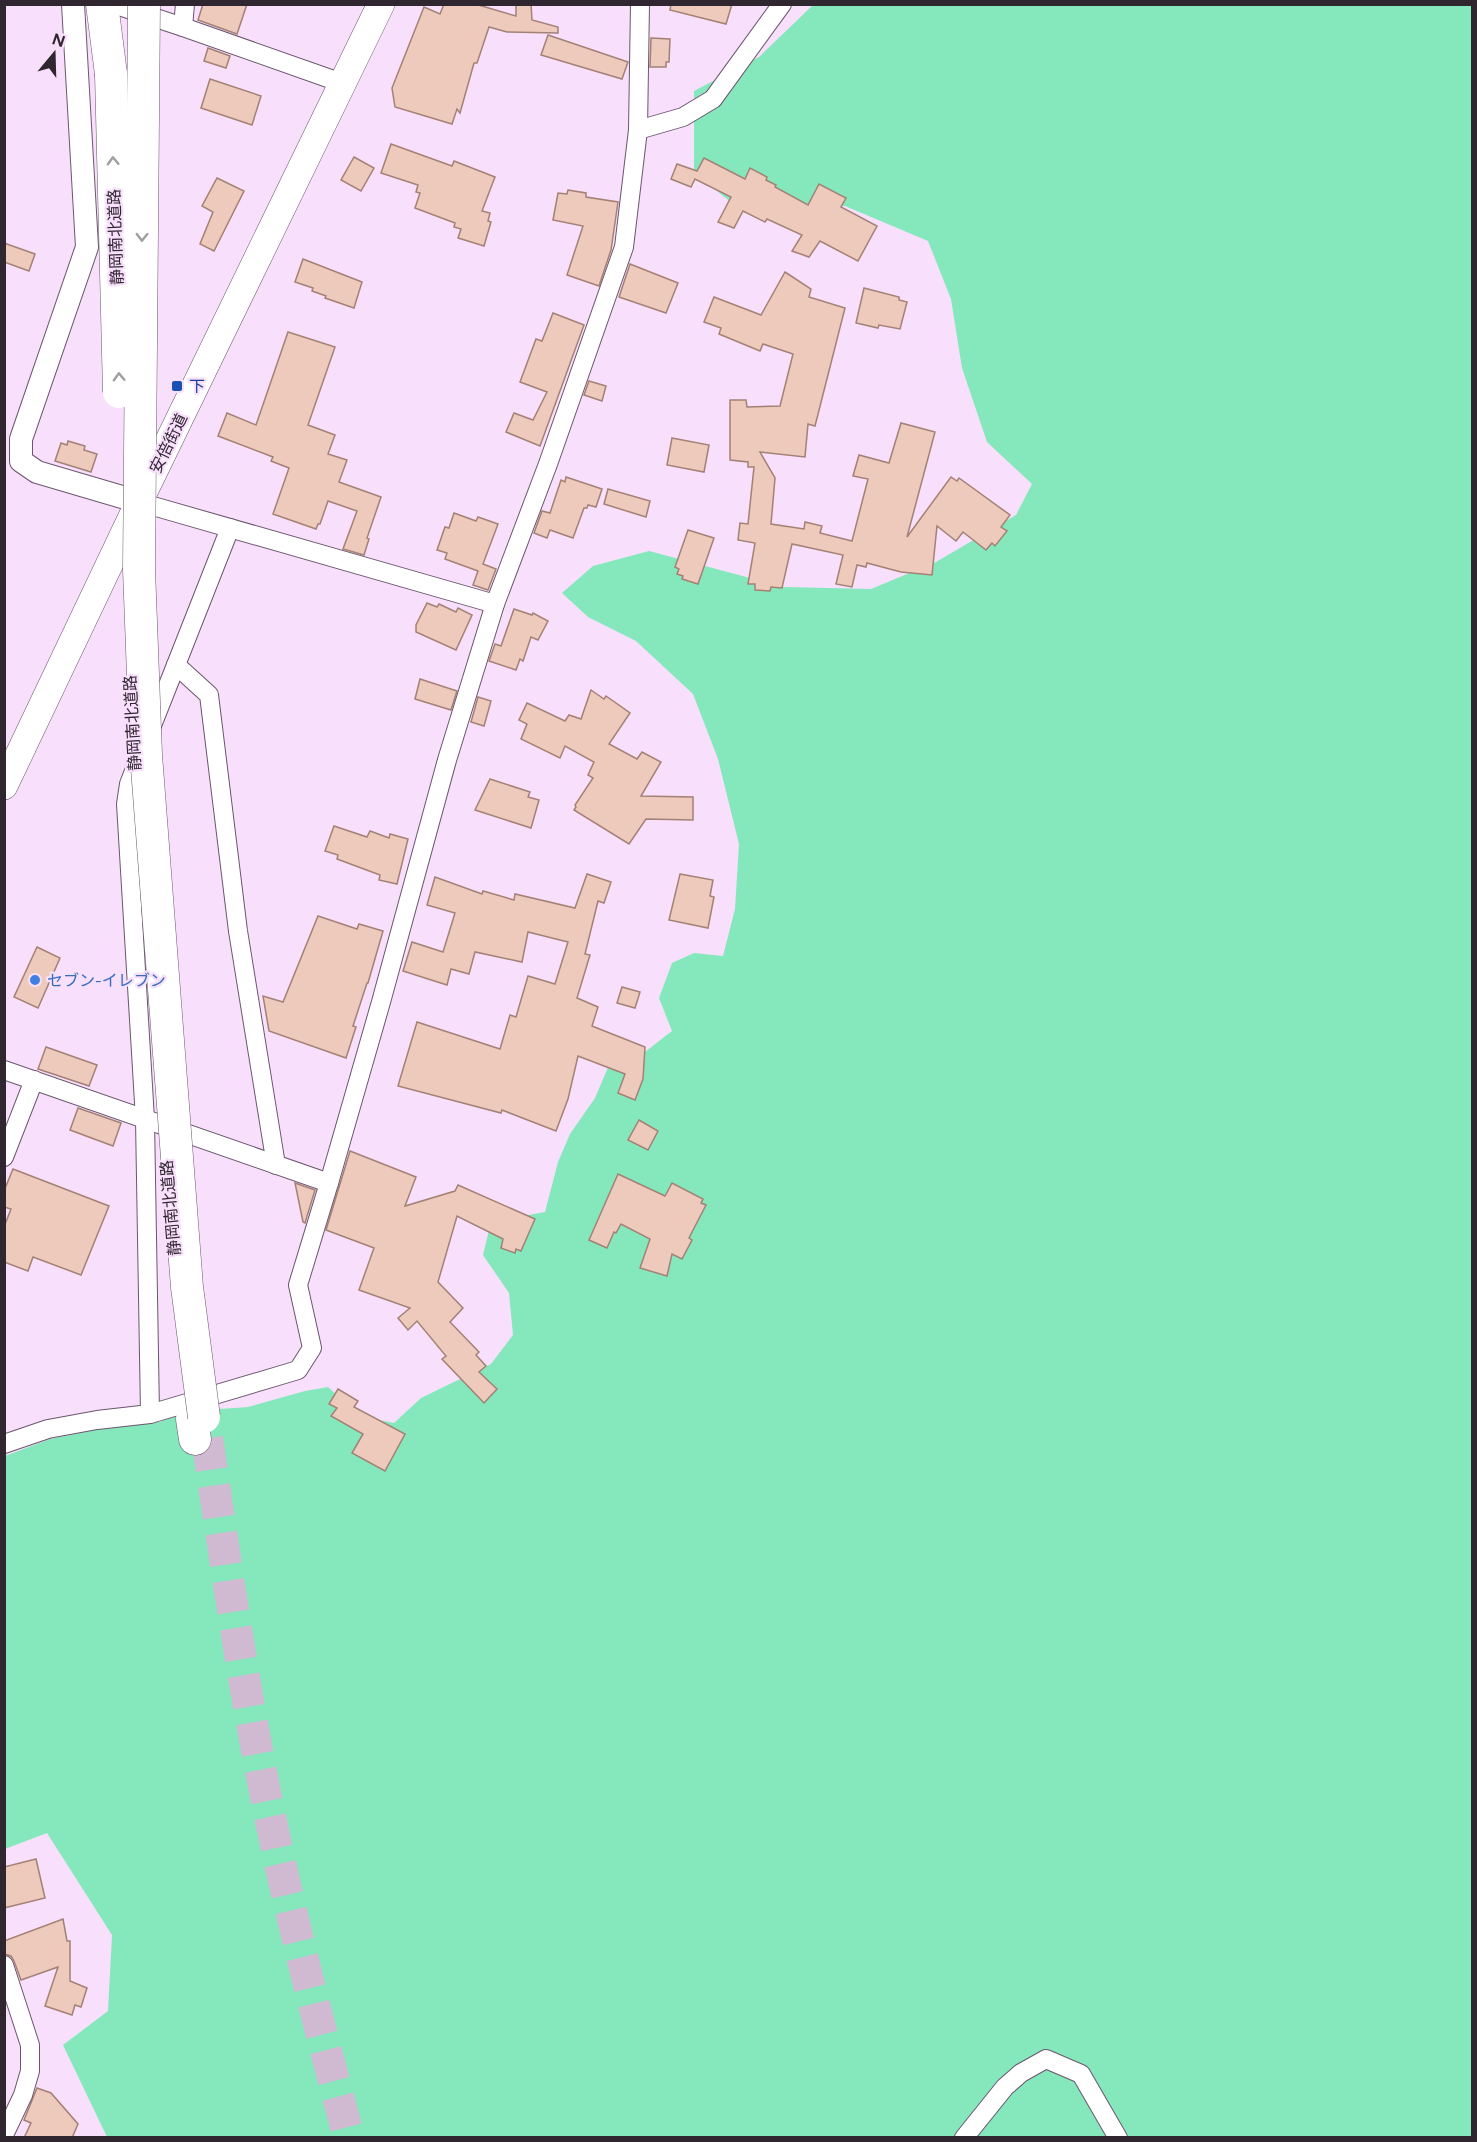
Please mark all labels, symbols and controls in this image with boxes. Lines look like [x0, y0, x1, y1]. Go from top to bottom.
north arrow [24, 24, 84, 84]
text: N [50, 29, 68, 51]
one-way arrow [107, 156, 119, 165]
street label: 静岡南北道路 [104, 189, 127, 285]
one-way arrow [135, 233, 148, 242]
one-way arrow [113, 372, 125, 381]
place label: 下 [189, 377, 205, 396]
marker: 下 [170, 379, 184, 393]
street label: 安倍街道 [146, 410, 191, 476]
street label: 静岡南北道路 [120, 675, 144, 771]
place label: セブン-イレブン [47, 971, 166, 990]
marker: セブン-イレブン [28, 973, 42, 987]
street label: 静岡南北道路 [157, 1159, 184, 1257]

